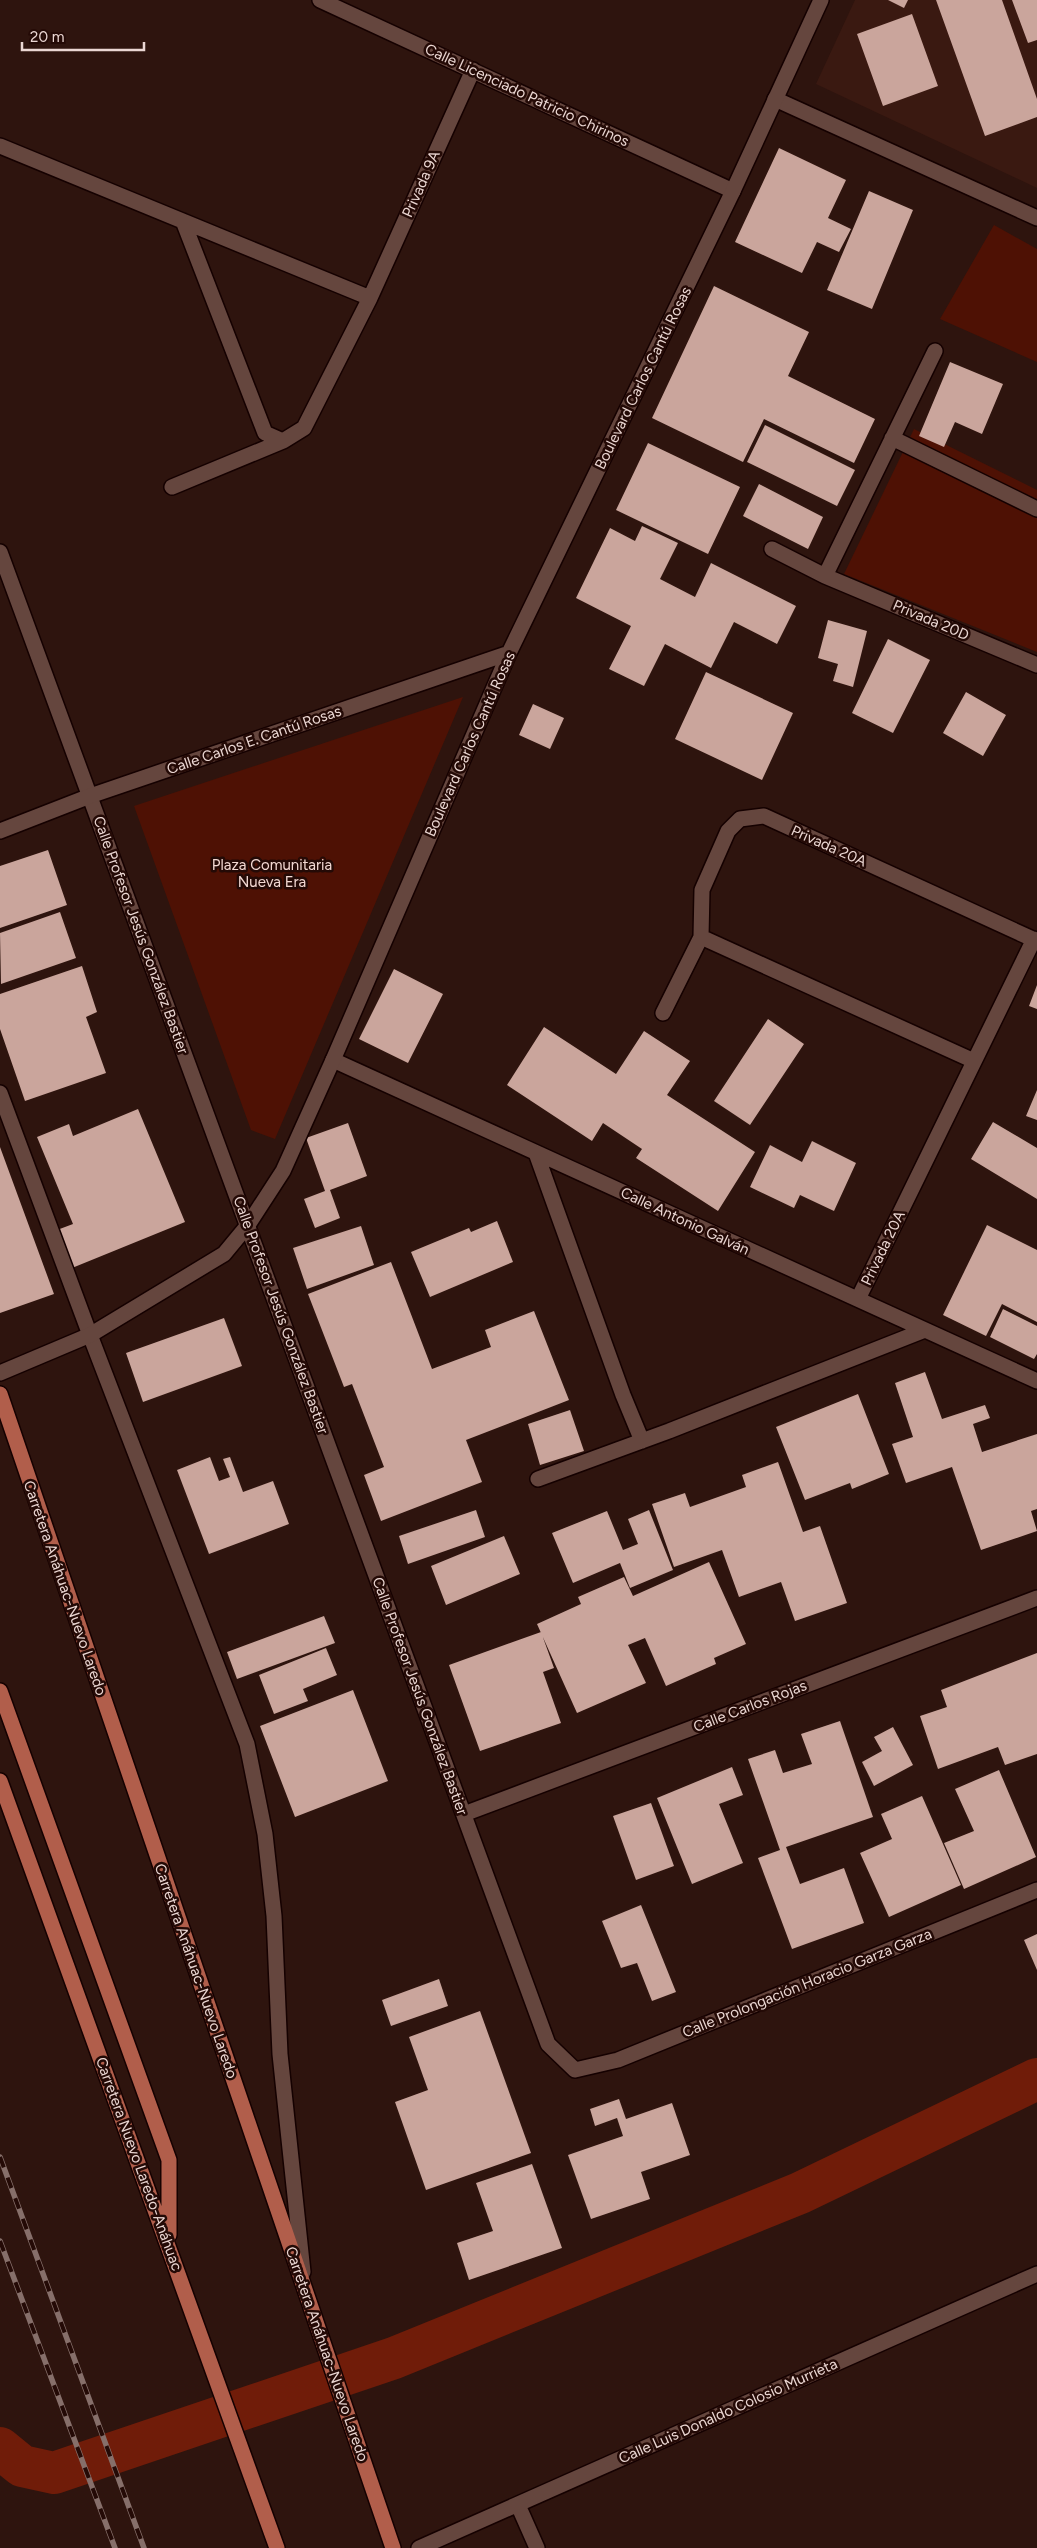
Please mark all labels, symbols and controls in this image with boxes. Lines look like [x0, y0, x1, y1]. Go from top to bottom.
scale bar [22, 20, 145, 52]
text: 20 m [30, 28, 64, 46]
street label: Calle Licenciado Patricio Chirinos [422, 40, 632, 150]
street label: Privada 9A [398, 148, 444, 220]
street label: Boulevard Carlos Cantú Rosas [591, 284, 695, 472]
street label: Privada 20D [890, 596, 972, 644]
street label: Boulevard Carlos Cantú Rosas [421, 649, 519, 839]
street label: Calle Carlos E. Cantú Rosas [164, 702, 344, 778]
street label: Calle Profesor Jesús González Bastier [89, 814, 193, 1056]
street label: Privada 20A [788, 821, 870, 871]
park label: Plaza Comunitaria Nueva Era [212, 856, 332, 891]
street label: Calle Antonio Galván [618, 1183, 752, 1259]
street label: Calle Profesor Jesús González Bastier [229, 1194, 333, 1436]
street label: Privada 20A [857, 1208, 909, 1288]
street label: Carretera Anáhuac-Nuevo Laredo [20, 1478, 110, 1698]
street label: Calle Profesor Jesús González Bastier [368, 1575, 472, 1817]
street label: Calle Carlos Rojas [691, 1676, 809, 1736]
street label: Carretera Anáhuac-Nuevo Laredo [151, 1861, 241, 2081]
street label: Calle Prolongación Horacio Garza Garza [680, 1925, 934, 2041]
street label: Carretera Nuevo Laredo-Anáhuac [92, 2055, 186, 2273]
street label: Carretera Anáhuac-Nuevo Laredo [282, 2244, 372, 2464]
street label: Calle Luis Donaldo Colosio Murrieta [616, 2355, 840, 2467]

